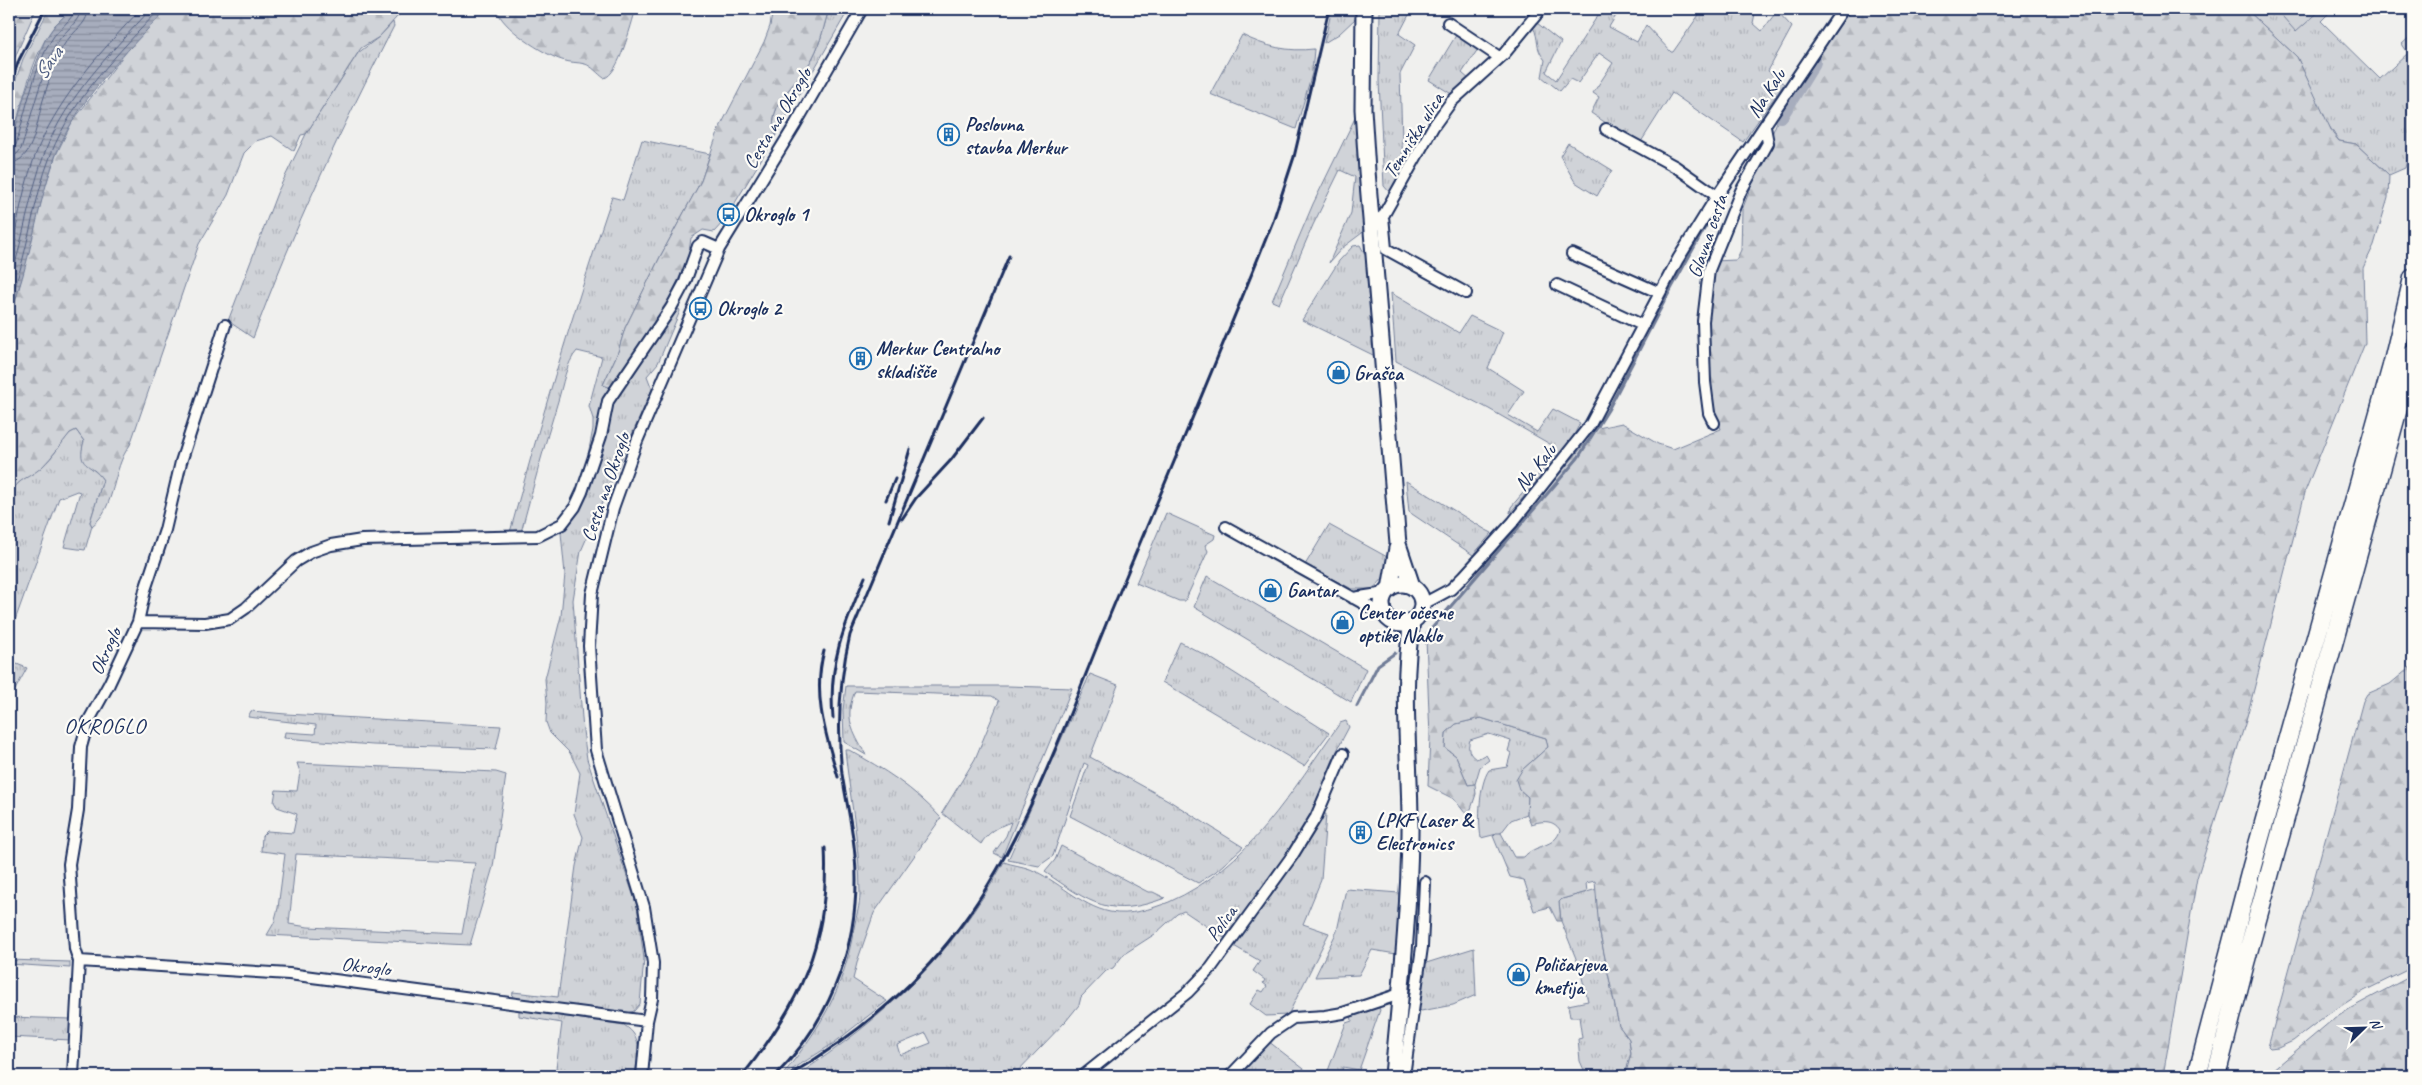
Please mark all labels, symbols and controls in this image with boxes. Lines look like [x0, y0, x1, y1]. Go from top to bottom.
water label: Sava [28, 39, 70, 84]
street label: Cesta na Okroglo [737, 62, 818, 173]
street label: Na Kalu [1741, 63, 1792, 123]
street label: Temniška ulica [1377, 87, 1450, 183]
place label: Poslovna stavba Merkur [965, 112, 1069, 160]
building icon: Poslovna stavba Merkur [937, 123, 961, 147]
street label: Glavna cesta [1682, 190, 1734, 281]
bus stop icon: Okroglo 1 [716, 202, 740, 226]
place label: Okroglo 1 [744, 202, 810, 227]
bus stop icon: Okroglo 2 [689, 296, 713, 320]
place label: Okroglo 2 [717, 296, 783, 321]
place label: Merkur Centralno skladišče [876, 336, 1001, 384]
building icon: Merkur Centralno skladišče [848, 347, 872, 371]
shop icon: Grašca [1326, 361, 1350, 385]
place label: Grašca [1354, 361, 1405, 386]
street label: Cesta na Okroglo [575, 428, 636, 545]
street label: Na Kalu [1509, 437, 1563, 496]
shop icon: Gantar [1259, 578, 1283, 602]
place label: Gantar [1287, 578, 1340, 603]
place label: Center očesne optike Naklo [1358, 600, 1454, 648]
shop icon: Center očesne optike Naklo [1330, 611, 1354, 635]
street label: Okroglo [84, 622, 128, 679]
district label: OKROGLO [64, 712, 147, 740]
place label: LPKF Laser & Electronics [1376, 808, 1475, 856]
building icon: LPKF Laser & Electronics [1348, 820, 1372, 844]
street label: Polica [1200, 899, 1244, 946]
street label: Okroglo [340, 951, 394, 982]
place label: Poličarjeva kmetija [1534, 952, 1608, 1000]
shop icon: Poličarjeva kmetija [1506, 963, 1530, 987]
north arrow [2340, 1002, 2390, 1052]
text: N [2366, 1016, 2386, 1033]

